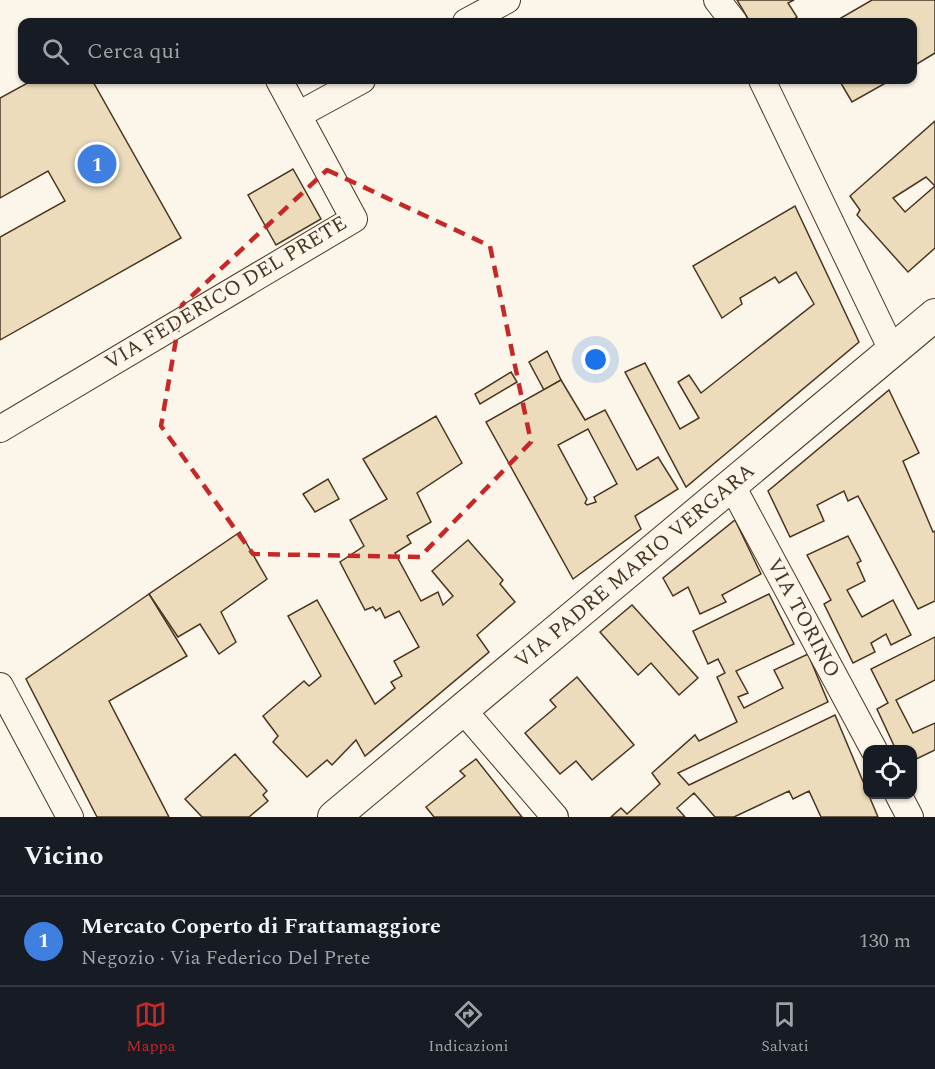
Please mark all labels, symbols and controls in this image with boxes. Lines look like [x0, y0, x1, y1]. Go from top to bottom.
search box [18, 18, 917, 84]
icon: search [39, 35, 72, 68]
text: Cerca qui [87, 35, 181, 68]
pin: 1 [78, 142, 116, 186]
street label: VIA FEDERICO DEL PRETE [99, 208, 353, 378]
your location [581, 345, 610, 374]
street label: VIA PADRE MARIO VERGARA [508, 455, 763, 676]
street label: VIA TORINO [758, 552, 848, 684]
map controls [863, 745, 917, 799]
button: locate [863, 745, 917, 799]
text: Vicino [24, 836, 104, 876]
text: Mercato Coperto di Frattamaggiore [81, 910, 441, 943]
text: 1 [38, 926, 49, 956]
text: 130 m [859, 926, 911, 956]
text: Negozio · Via Federico Del Prete [81, 943, 370, 973]
tab: Mappa [126, 998, 176, 1058]
tab: Indicazioni [428, 998, 509, 1058]
tab: Salvati [761, 998, 809, 1058]

